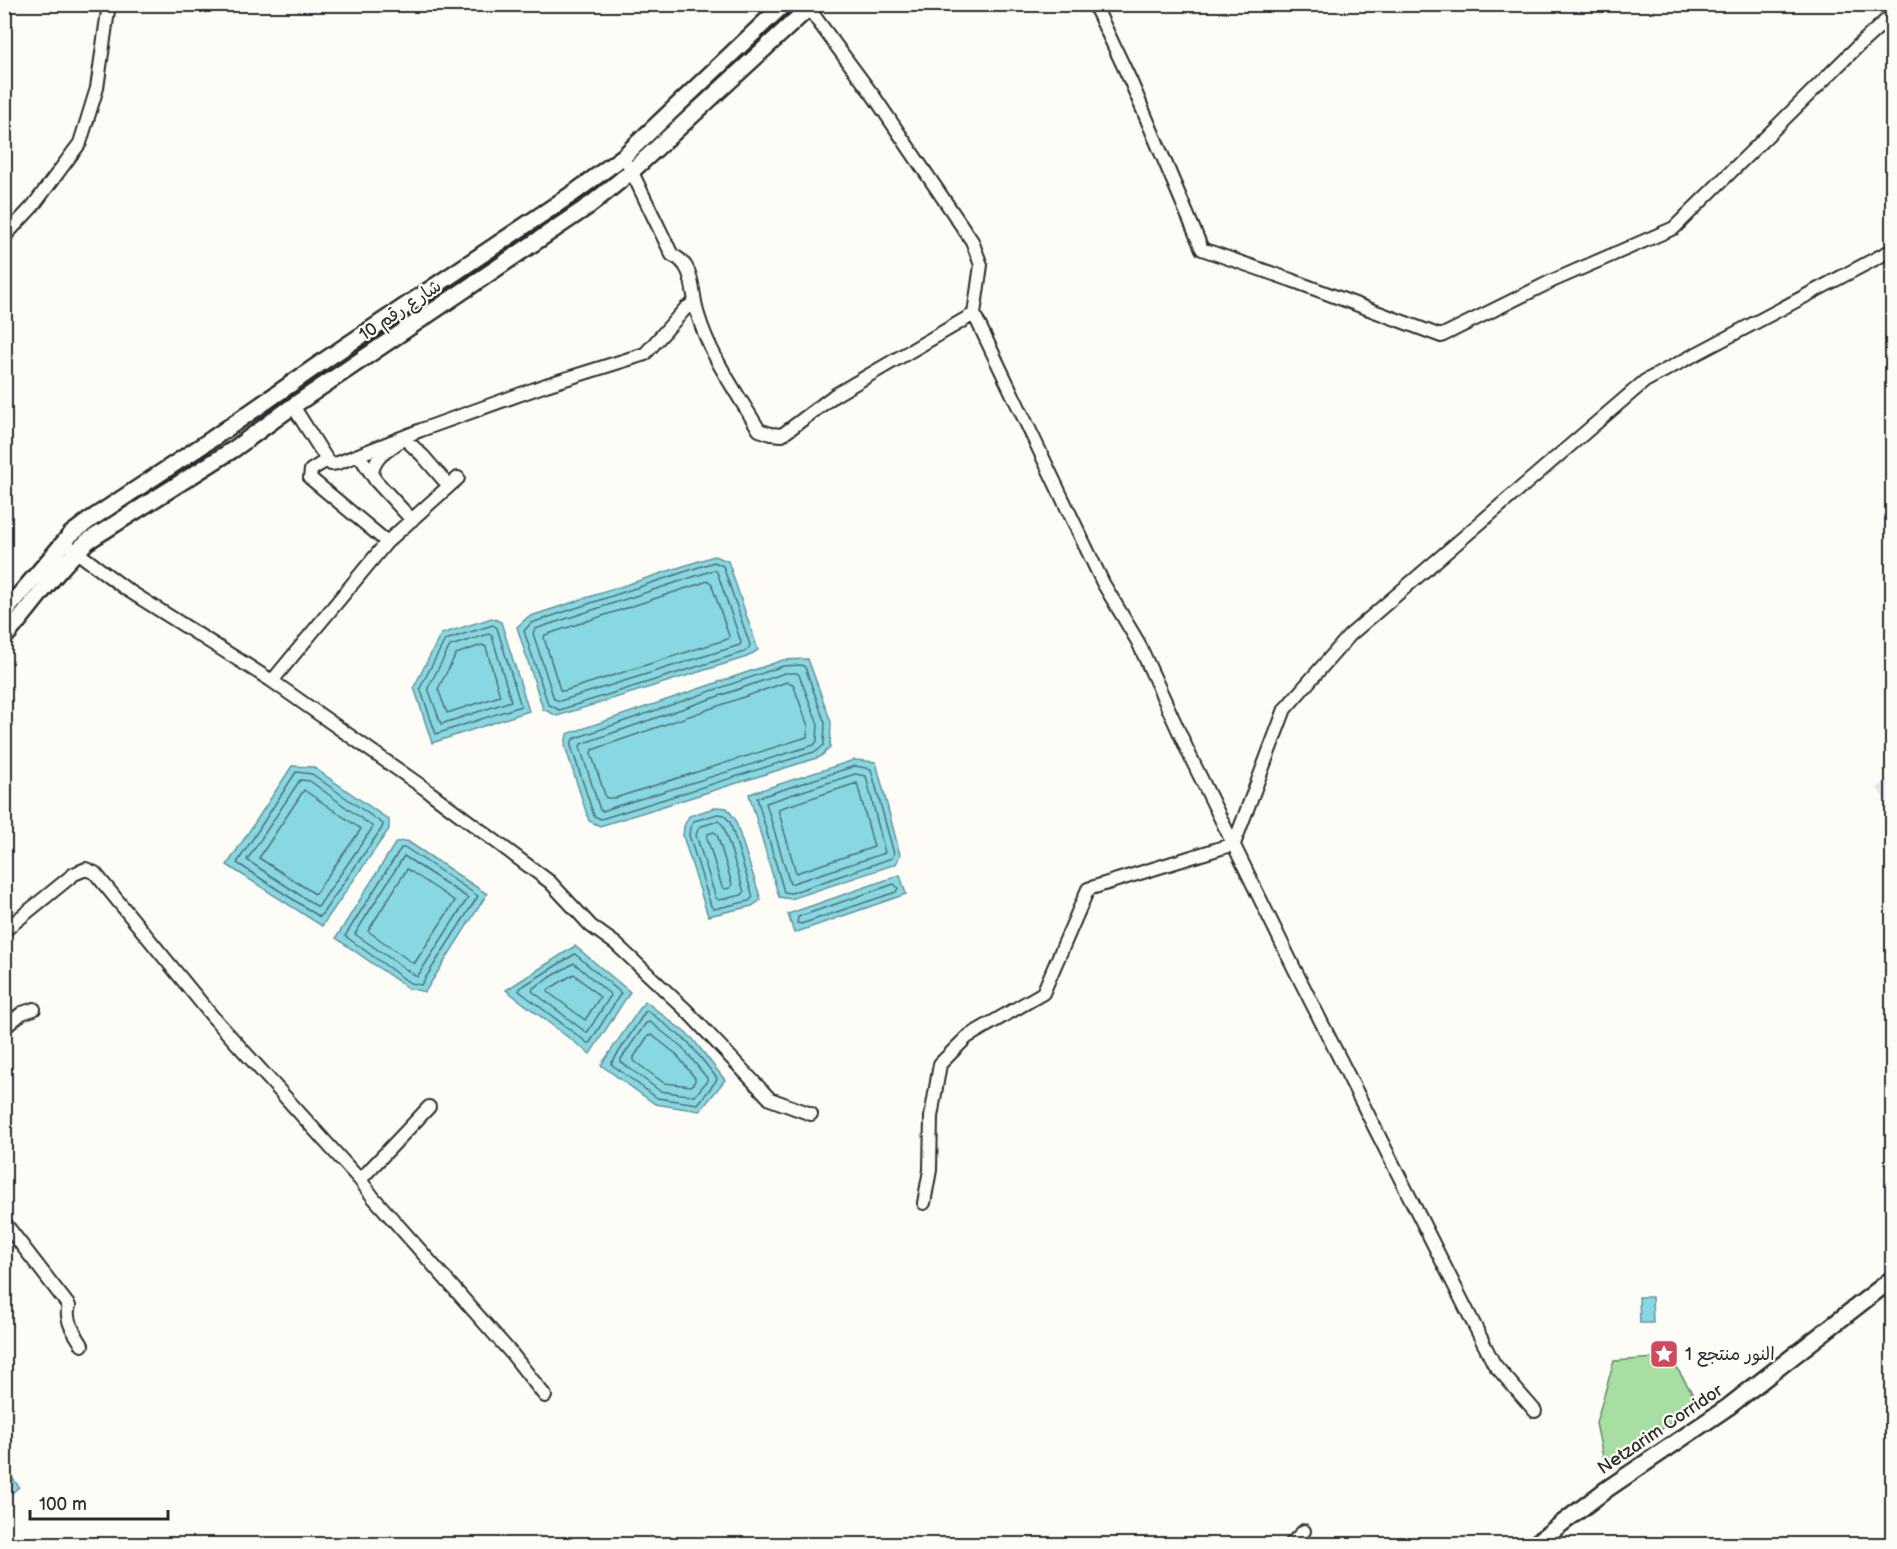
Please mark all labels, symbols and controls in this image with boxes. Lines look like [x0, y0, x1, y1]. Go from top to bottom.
street label: شارع رقم 10 [355, 275, 447, 348]
place icon: 1 النور منتجع [1648, 1338, 1680, 1370]
place label: 1 النور منتجع [1685, 1344, 1775, 1367]
street label: Netzarim Corridor [1594, 1380, 1727, 1479]
scale bar [30, 1483, 168, 1521]
text: 100 m [39, 1494, 87, 1515]

